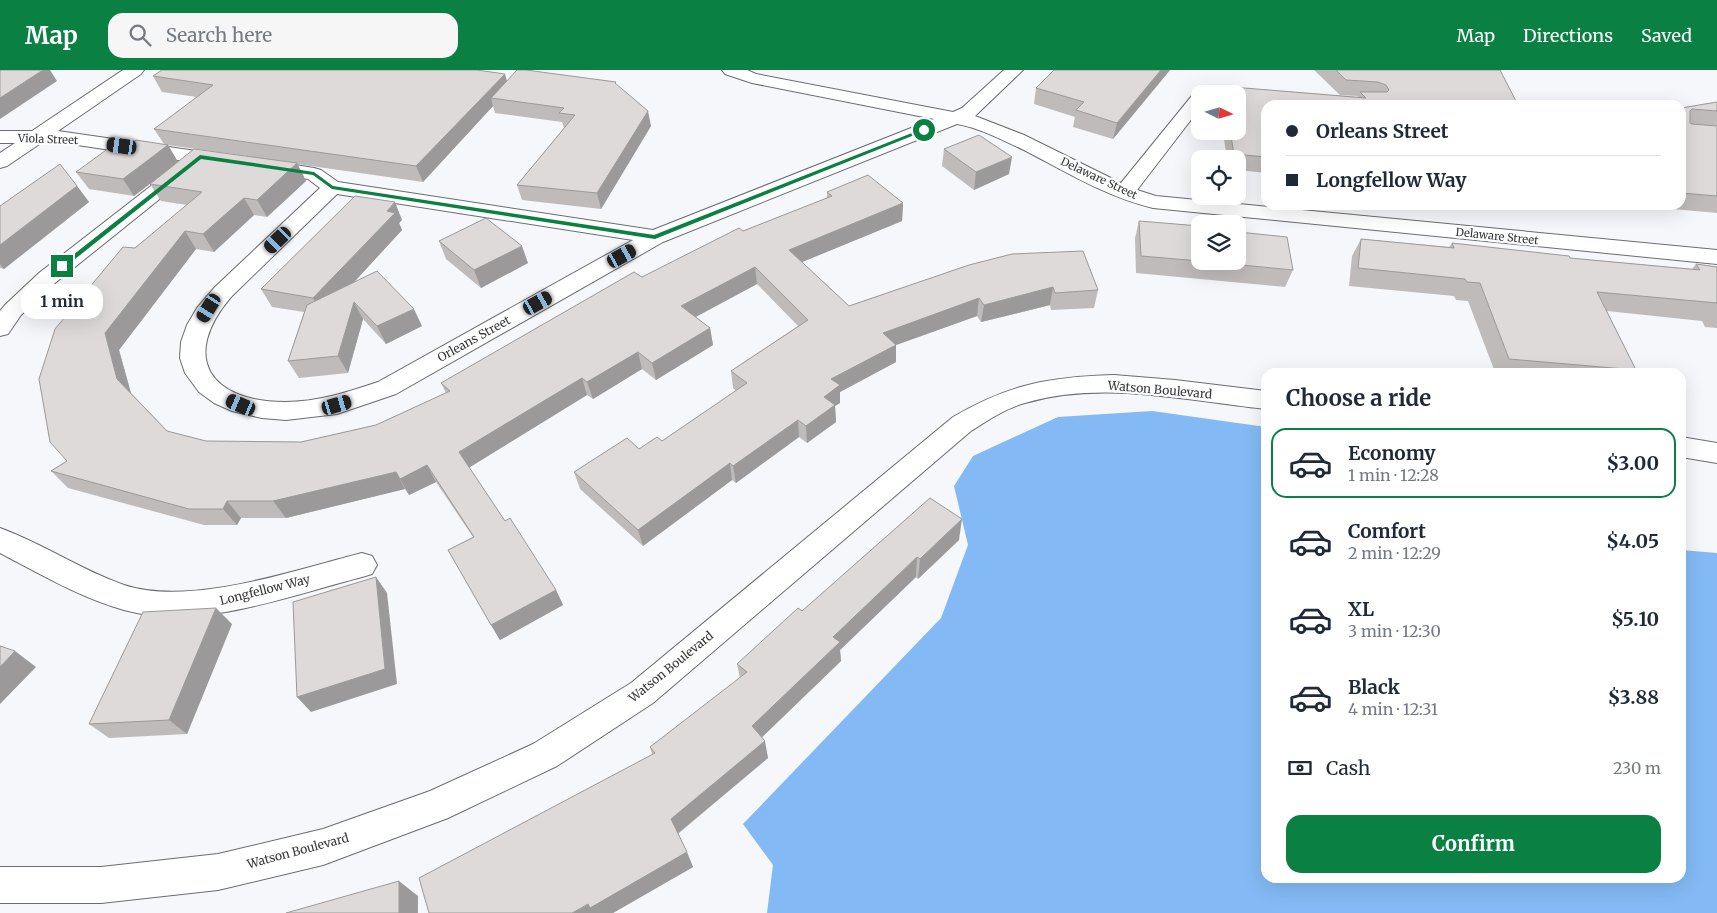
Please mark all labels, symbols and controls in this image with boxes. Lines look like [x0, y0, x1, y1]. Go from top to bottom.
search box [108, 13, 458, 58]
text: Map [25, 20, 78, 51]
icon: search [126, 21, 154, 49]
text: Search here [166, 23, 272, 47]
text: Map [1457, 24, 1495, 47]
text: Directions [1523, 24, 1613, 47]
text: Saved [1641, 24, 1692, 47]
north arrow [1191, 85, 1246, 140]
map controls [1191, 85, 1246, 270]
route start [913, 119, 935, 141]
text: Orleans Street [1316, 119, 1449, 143]
street label: Viola Street [17, 131, 79, 147]
car [106, 136, 137, 156]
button: locate [1191, 150, 1246, 205]
street label: Delaware Street [1058, 154, 1140, 202]
text: Longfellow Way [1316, 168, 1467, 192]
button: layers [1191, 215, 1246, 270]
car [261, 224, 294, 256]
street label: Delaware Street [1455, 225, 1540, 247]
car [605, 242, 638, 270]
route end [51, 255, 73, 277]
callout: 1 min [21, 284, 103, 318]
car [521, 289, 554, 317]
text: 1 min [40, 291, 84, 311]
car [194, 291, 223, 325]
street label: Orleans Street [435, 312, 513, 365]
street label: Watson Boulevard [1106, 377, 1213, 402]
text: Choose a ride [1286, 384, 1431, 412]
car [224, 392, 257, 418]
car [320, 394, 353, 416]
icon: car [1288, 441, 1333, 486]
text: Economy [1348, 441, 1436, 465]
text: $3.00 [1607, 451, 1659, 475]
text: 1 min · 12:28 [1348, 465, 1439, 485]
icon: car [1288, 519, 1333, 564]
text: Comfort [1348, 519, 1426, 543]
text: $4.05 [1606, 529, 1659, 553]
text: 2 min · 12:29 [1348, 543, 1441, 563]
street label: Longfellow Way [218, 571, 312, 608]
icon: car [1288, 597, 1333, 642]
text: XL [1348, 597, 1374, 621]
text: $5.10 [1611, 607, 1659, 631]
text: 3 min · 12:30 [1348, 621, 1441, 641]
street label: Watson Boulevard [625, 628, 716, 706]
icon: car [1288, 675, 1333, 720]
text: Black [1348, 675, 1400, 699]
text: $3.88 [1608, 685, 1659, 709]
text: 4 min · 12:31 [1348, 699, 1438, 719]
icon: cash [1286, 754, 1314, 782]
text: Cash [1326, 756, 1370, 780]
text: 230 m [1613, 758, 1661, 778]
button: Confirm [1286, 815, 1661, 873]
street label: Watson Boulevard [244, 830, 350, 872]

